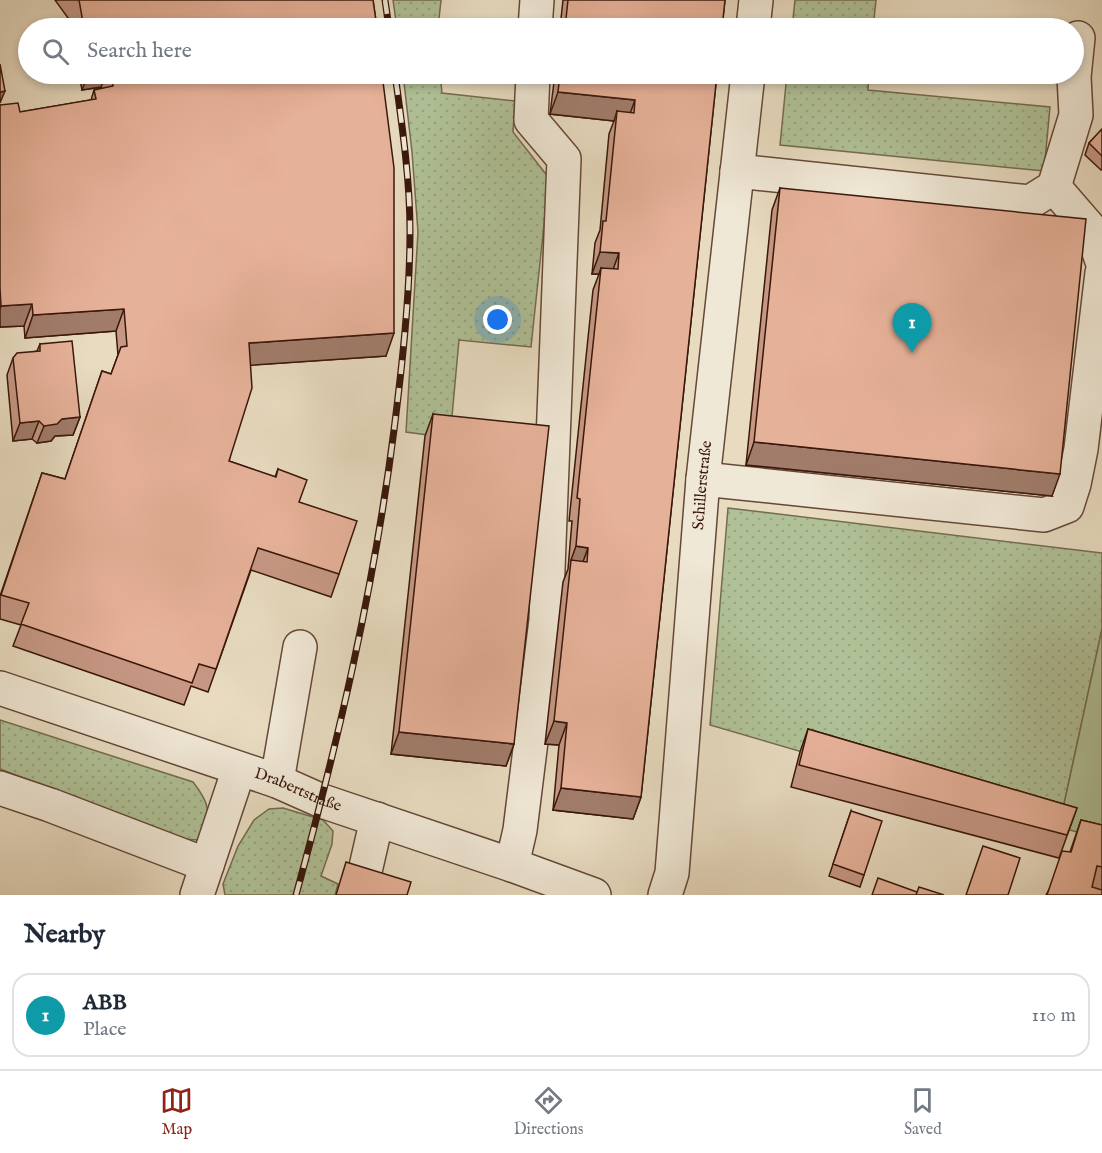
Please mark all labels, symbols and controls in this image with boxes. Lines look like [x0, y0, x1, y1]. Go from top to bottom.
search box [18, 18, 1084, 84]
icon: search [39, 35, 72, 68]
text: Search here [87, 37, 192, 65]
pin: 1 [892, 304, 932, 353]
your location [483, 305, 512, 334]
street label: Schillerstraße [689, 440, 717, 531]
street label: Drabertstraße [252, 764, 344, 817]
text: Nearby [24, 918, 105, 951]
text: ABB [83, 989, 127, 1017]
text: 1 [42, 1003, 49, 1028]
text: 110 m [1032, 1003, 1076, 1028]
text: Place [83, 1017, 126, 1042]
tab: Map [160, 1084, 193, 1140]
tab: Directions [514, 1084, 583, 1140]
tab: Saved [904, 1084, 942, 1140]

